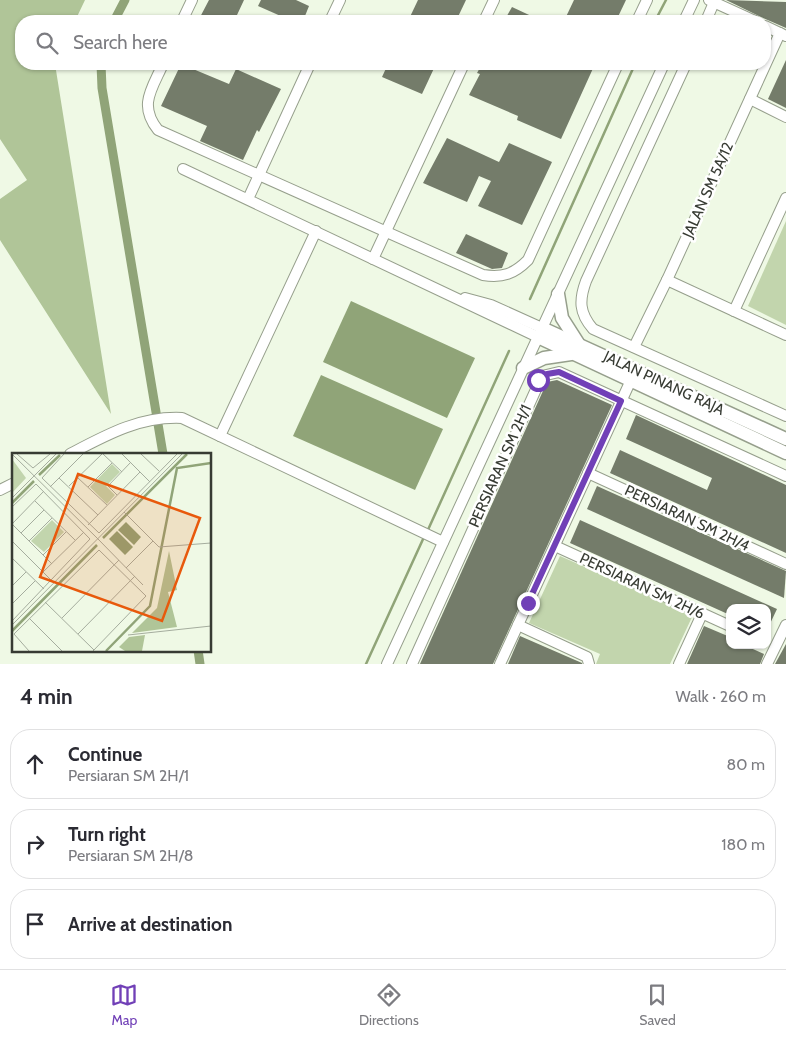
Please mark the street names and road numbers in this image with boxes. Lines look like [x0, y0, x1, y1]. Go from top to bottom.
street label: JALAN SM 5A/12 [678, 139, 737, 242]
street label: JALAN PINANG RAJA [600, 347, 728, 419]
street label: PERSIARAN SM 2H/1 [465, 402, 535, 530]
street label: PERSIARAN SM 2H/4 [622, 481, 753, 555]
street label: PERSIARAN SM 2H/6 [577, 549, 707, 623]

